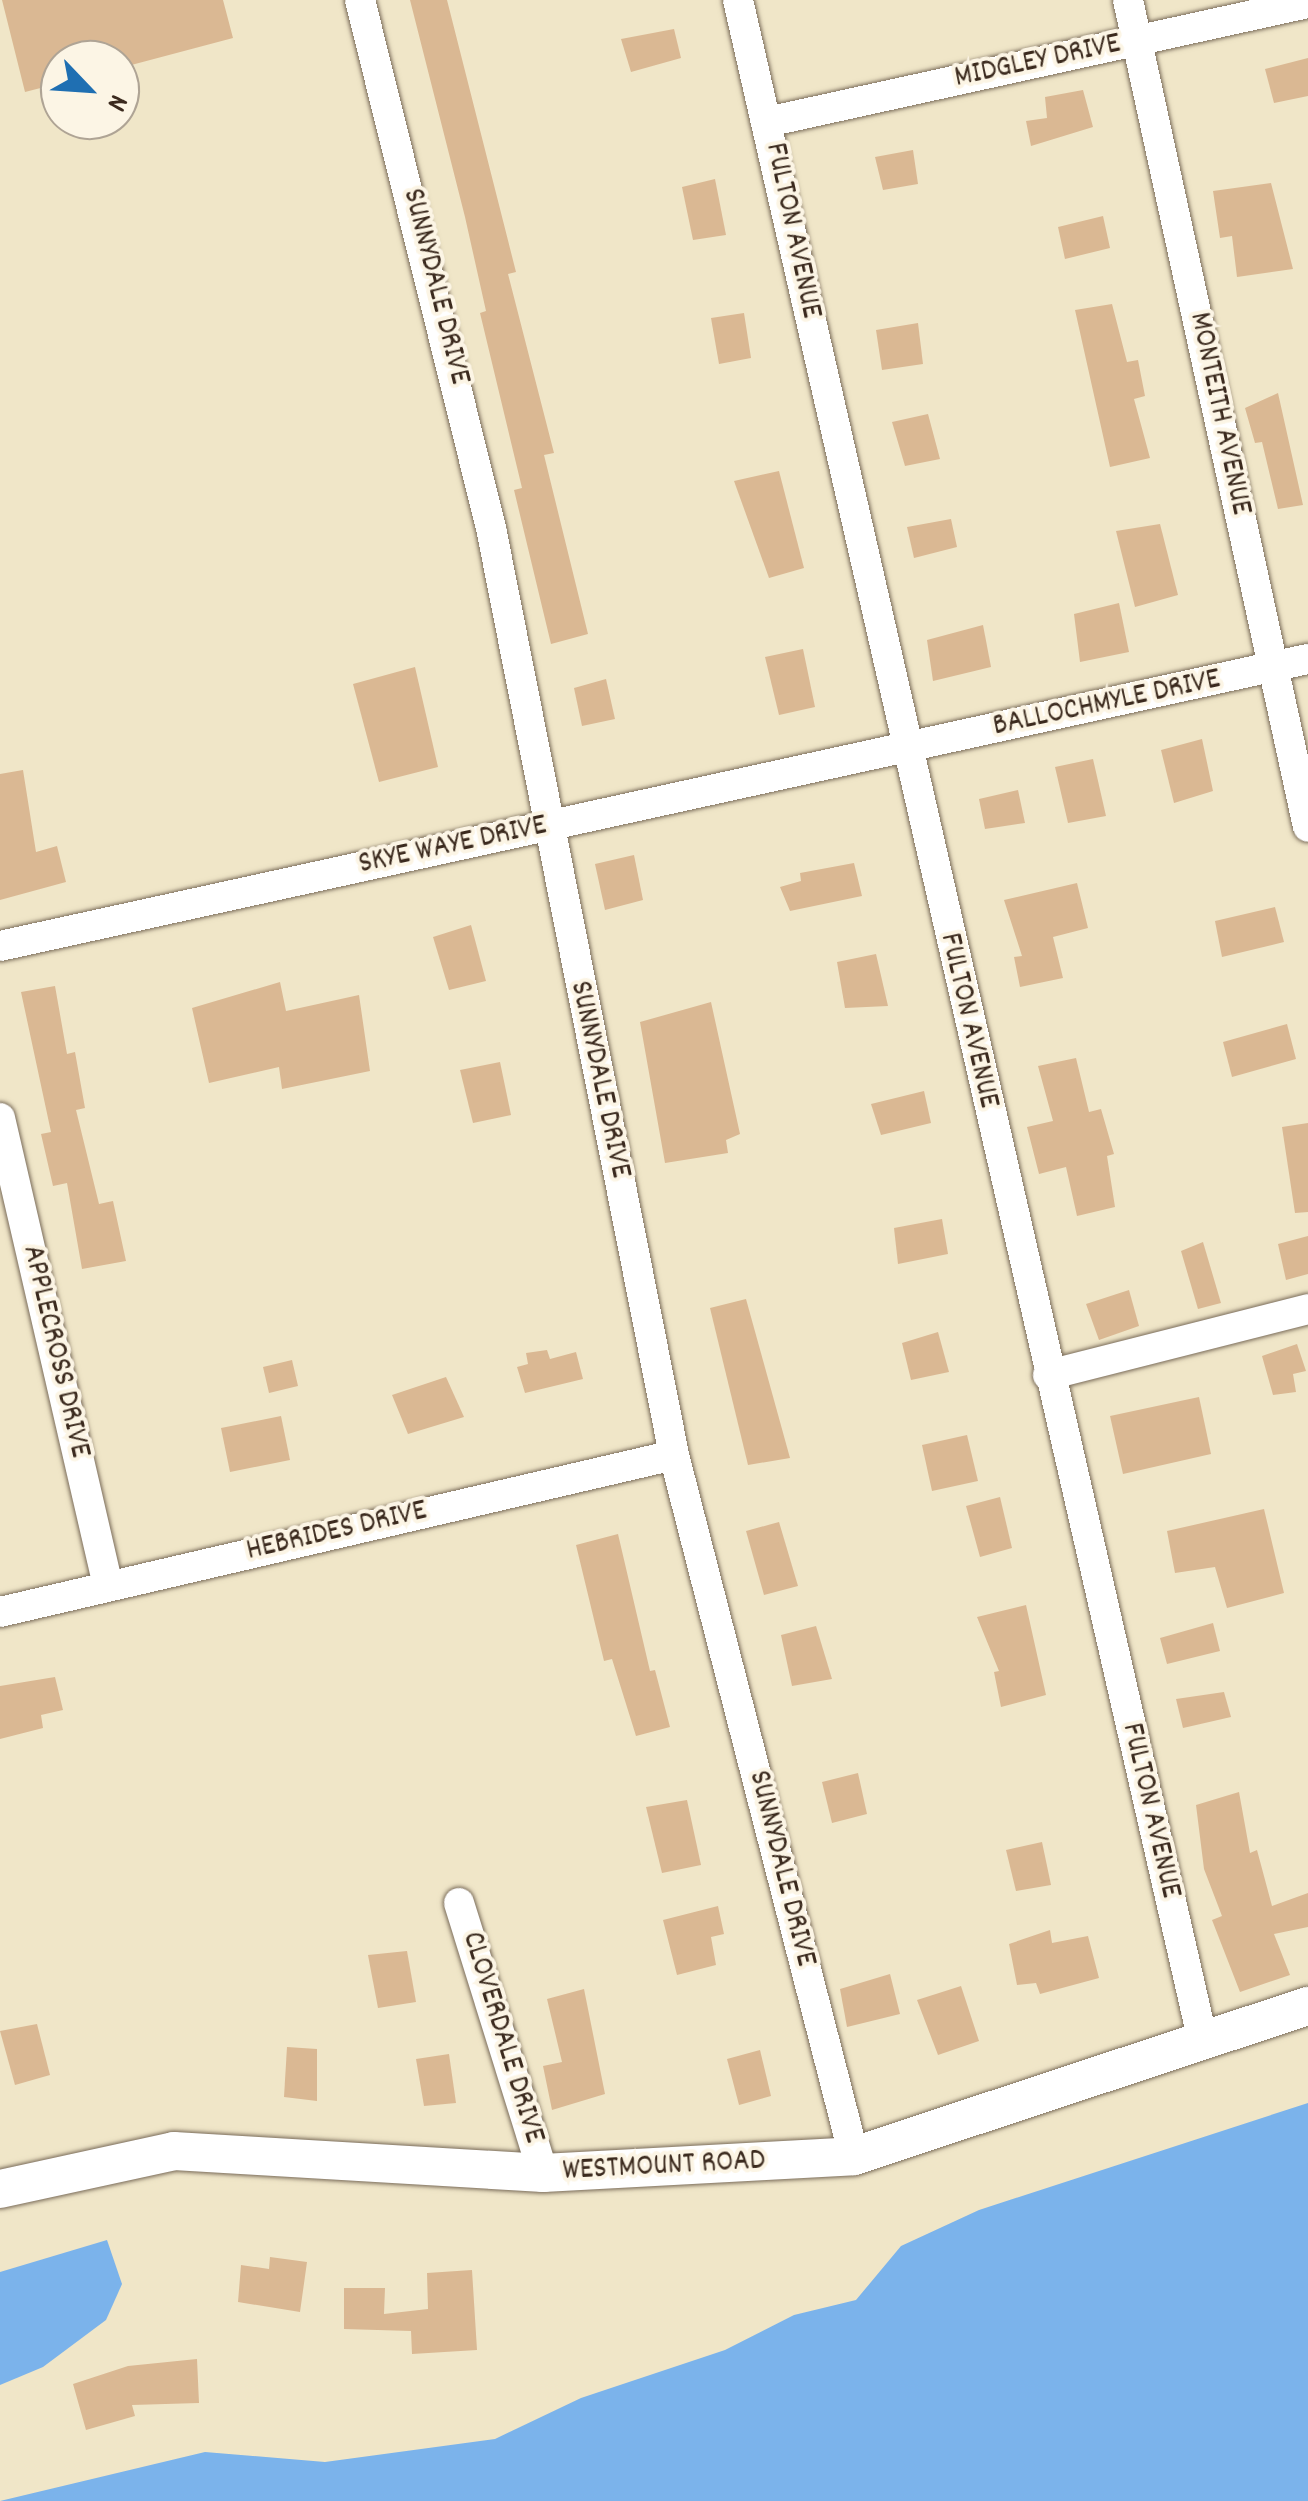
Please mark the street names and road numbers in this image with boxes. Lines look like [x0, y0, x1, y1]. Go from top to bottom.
street label: MIDGLEY DRIVE [952, 28, 1124, 98]
street label: FULTON AVENUE [755, 140, 827, 322]
street label: SUNNYDALE DRIVE [392, 185, 476, 389]
street label: MONTEITH AVENUE [1179, 309, 1257, 519]
street label: BALLOCHMYLE DRIVE [990, 663, 1224, 747]
street label: SKYE WAYE DRIVE [356, 810, 550, 884]
street label: FULTON AVENUE [929, 930, 1005, 1112]
street label: SUNNYDALE DRIVE [560, 978, 636, 1182]
street label: APPLECROSS DRIVE [12, 1242, 96, 1462]
street label: HEBRIDES DRIVE [243, 1495, 431, 1571]
street label: FULTON AVENUE [1111, 1720, 1187, 1902]
street label: SUNNYDALE DRIVE [738, 1767, 822, 1971]
street label: CLOVERDALE DRIVE [452, 1928, 550, 2148]
street label: WESTMOUNT ROAD [562, 2145, 766, 2191]

